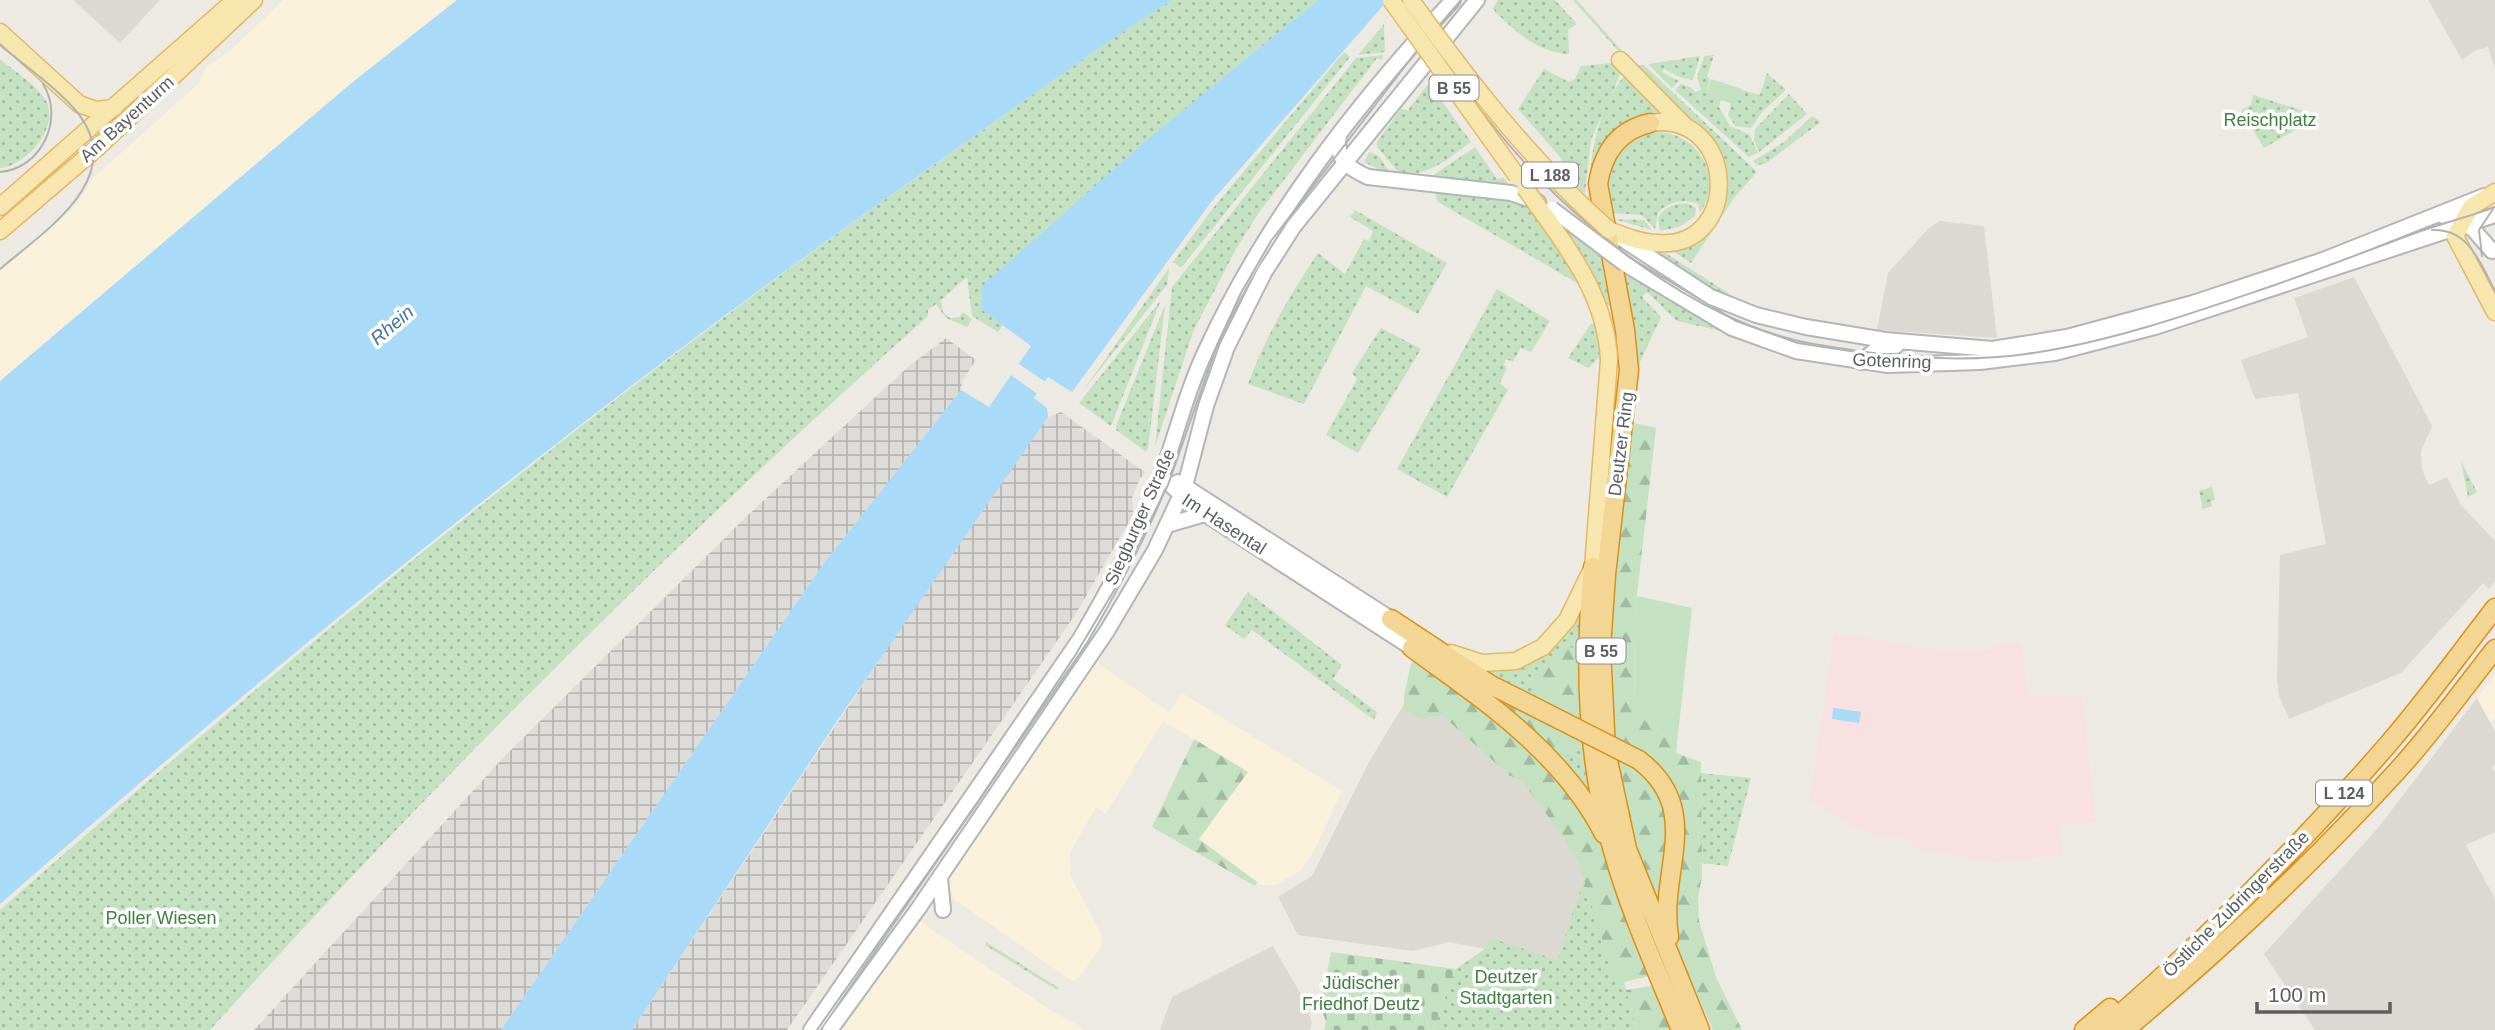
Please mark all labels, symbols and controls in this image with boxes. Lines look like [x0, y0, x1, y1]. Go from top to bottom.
street label: Am Bayenturm [76, 72, 178, 166]
road number: B 55 [1430, 76, 1478, 100]
park label: Reischplatz [2223, 110, 2317, 130]
road number: L 188 [1522, 162, 1578, 188]
water label: Rhein [366, 301, 418, 349]
street label: Gotenring [1852, 350, 1932, 372]
street label: Deutzer Ring [1605, 391, 1637, 497]
street label: Siegburger Straße [1101, 446, 1179, 588]
street label: Im Hasental [1178, 489, 1270, 559]
road number: B 55 [1576, 638, 1626, 664]
road number: L 124 [2316, 780, 2372, 806]
street label: Östliche Zubringerstraße [2159, 827, 2313, 981]
park label: Poller Wiesen [105, 908, 217, 928]
park label: Deutzer Stadtgarten [1459, 967, 1553, 1008]
scale bar [2257, 970, 2390, 1014]
park label: Jüdischer Friedhof Deutz [1302, 973, 1420, 1014]
text: 100 m [2268, 983, 2326, 1006]

